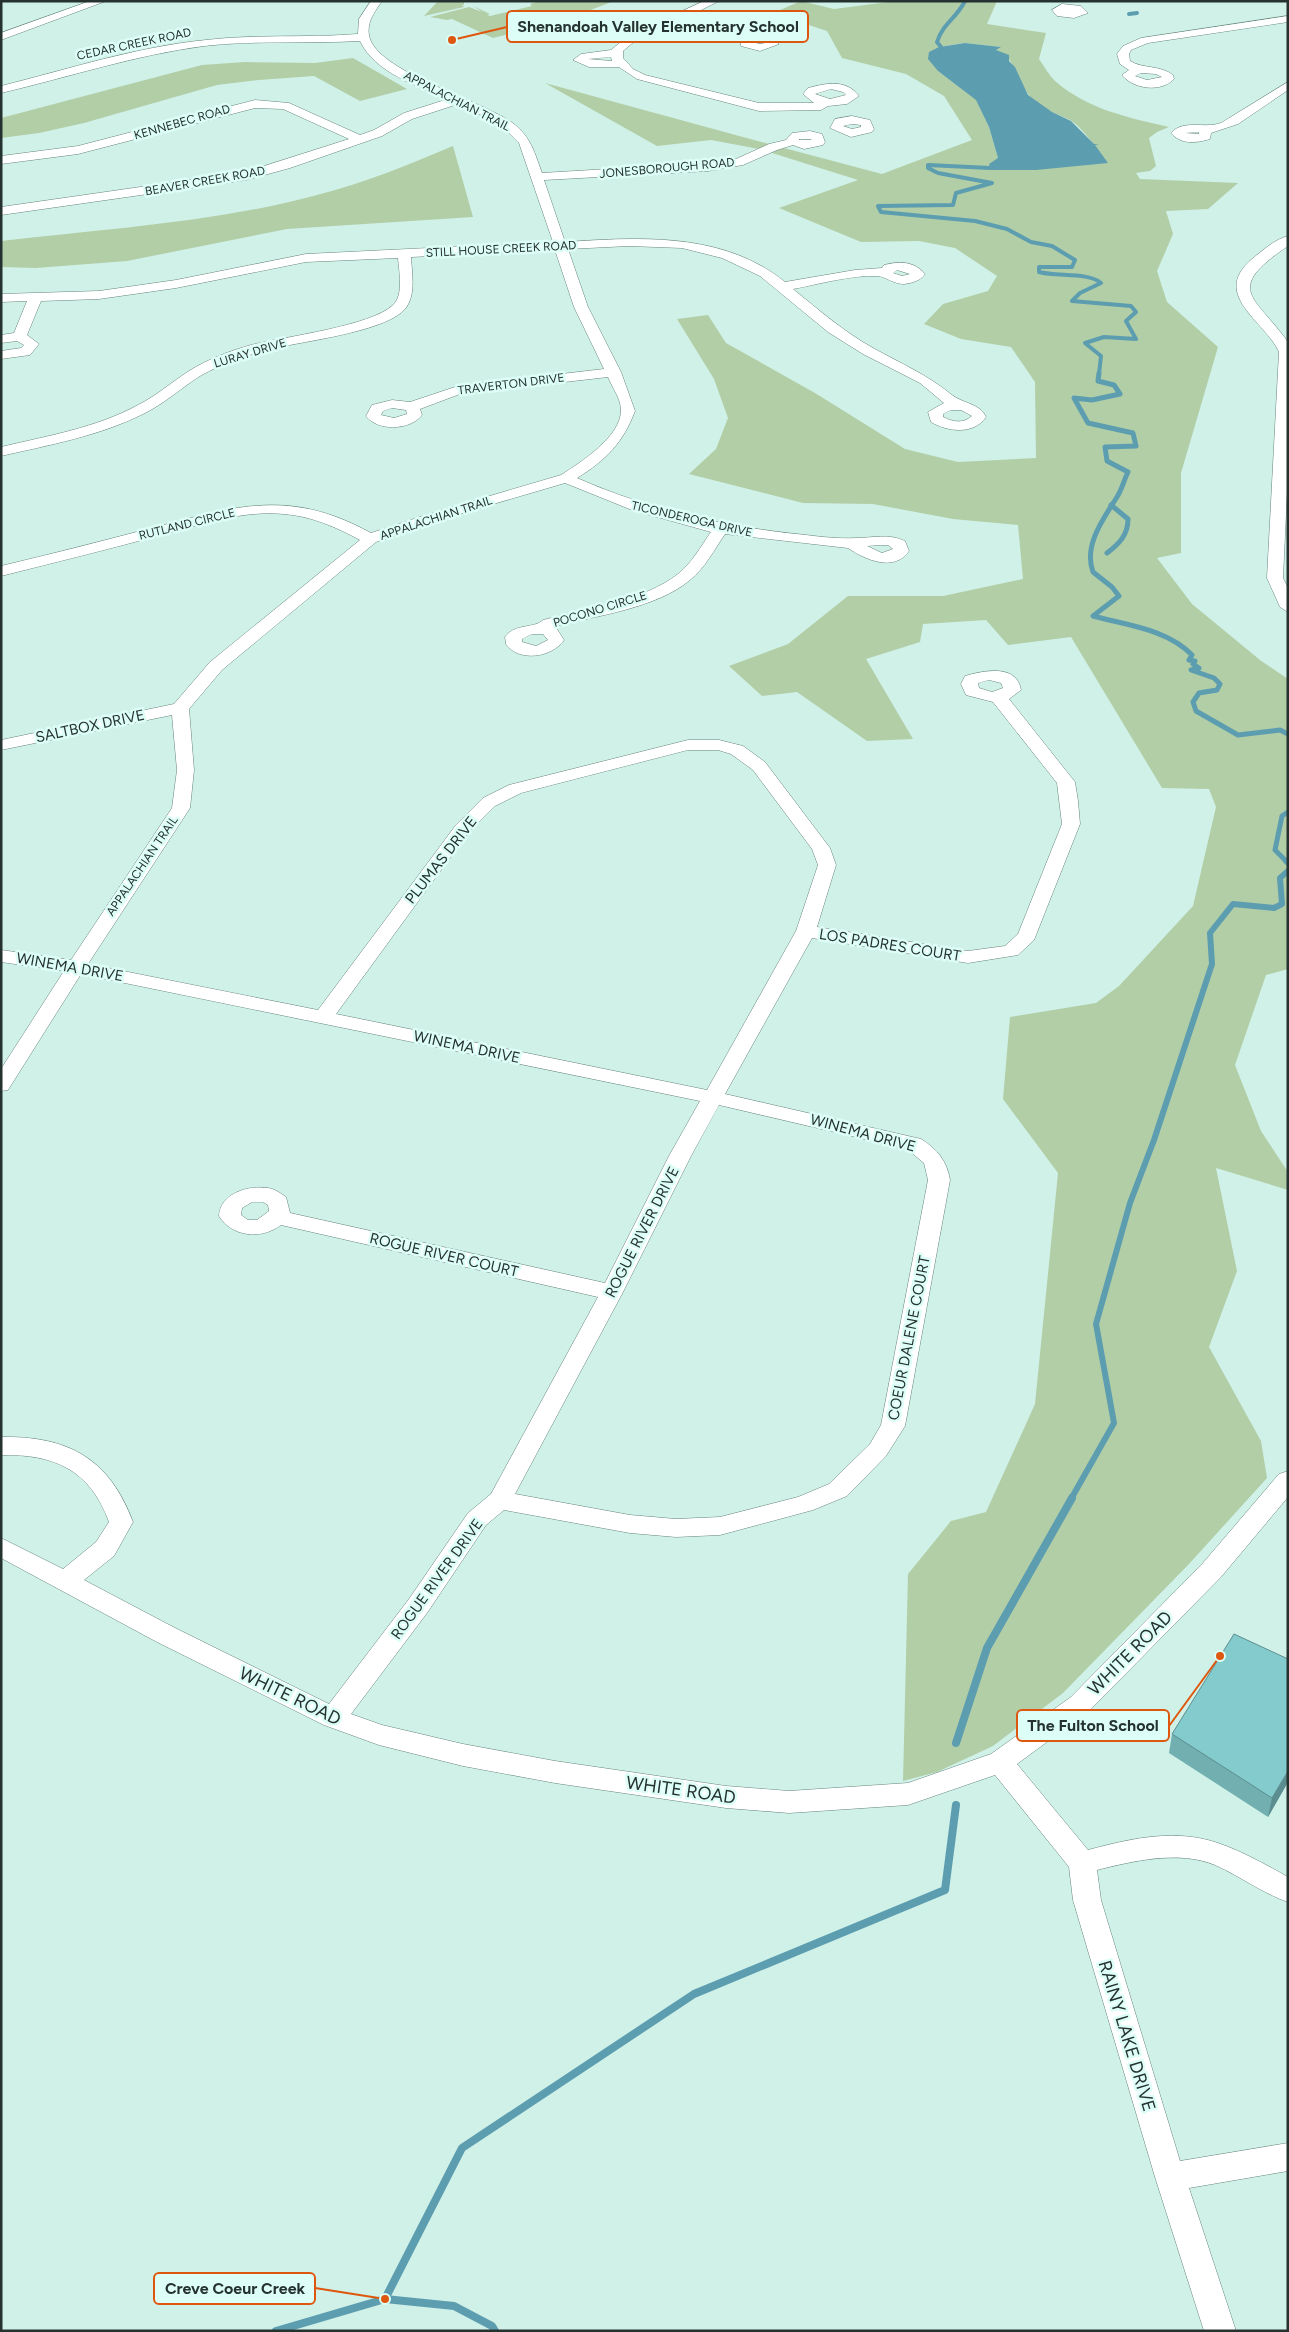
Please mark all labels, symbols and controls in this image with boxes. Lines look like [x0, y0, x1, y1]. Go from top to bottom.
callout: Shenandoah Valley Elementary School [507, 11, 808, 42]
text: Shenandoah Valley Elementary School [517, 17, 799, 36]
street label: CEDAR CREEK ROAD [76, 25, 192, 63]
street label: APPALACHIAN TRAIL [402, 68, 513, 134]
street label: KENNEBEC ROAD [132, 102, 232, 142]
street label: JONESBOROUGH ROAD [599, 155, 735, 181]
street label: BEAVER CREEK ROAD [144, 164, 266, 198]
street label: STILL HOUSE CREEK ROAD [425, 238, 577, 260]
street label: LURAY DRIVE [212, 335, 288, 371]
street label: TRAVERTON DRIVE [457, 371, 565, 397]
street label: APPALACHIAN TRAIL [378, 493, 495, 543]
street label: TICONDEROGA DRIVE [630, 498, 754, 540]
street label: RUTLAND CIRCLE [137, 505, 237, 543]
street label: POCONO CIRCLE [551, 588, 649, 630]
street label: SALTBOX DRIVE [34, 706, 146, 746]
street label: APPALACHIAN TRAIL [103, 813, 181, 919]
street label: PLUMAS DRIVE [401, 813, 481, 907]
street label: LOS PADRES COURT [818, 925, 963, 965]
street label: WINEMA DRIVE [15, 949, 125, 985]
street label: WINEMA DRIVE [412, 1027, 522, 1067]
street label: WINEMA DRIVE [808, 1110, 918, 1156]
street label: ROGUE RIVER DRIVE [601, 1164, 683, 1300]
street label: ROGUE RIVER COURT [368, 1229, 521, 1281]
street label: COEUR DALENE COURT [884, 1254, 934, 1422]
street label: ROGUE RIVER DRIVE [387, 1515, 487, 1643]
street label: WHITE ROAD [1083, 1606, 1177, 1700]
street label: WHITE ROAD [236, 1662, 344, 1730]
callout: The Fulton School [1017, 1710, 1169, 1741]
text: The Fulton School [1027, 1716, 1159, 1735]
street label: WHITE ROAD [625, 1771, 737, 1809]
street label: RAINY LAKE DRIVE [1094, 1958, 1160, 2114]
callout: Creve Coeur Creek [154, 2273, 315, 2304]
text: Creve Coeur Creek [165, 2279, 305, 2298]

